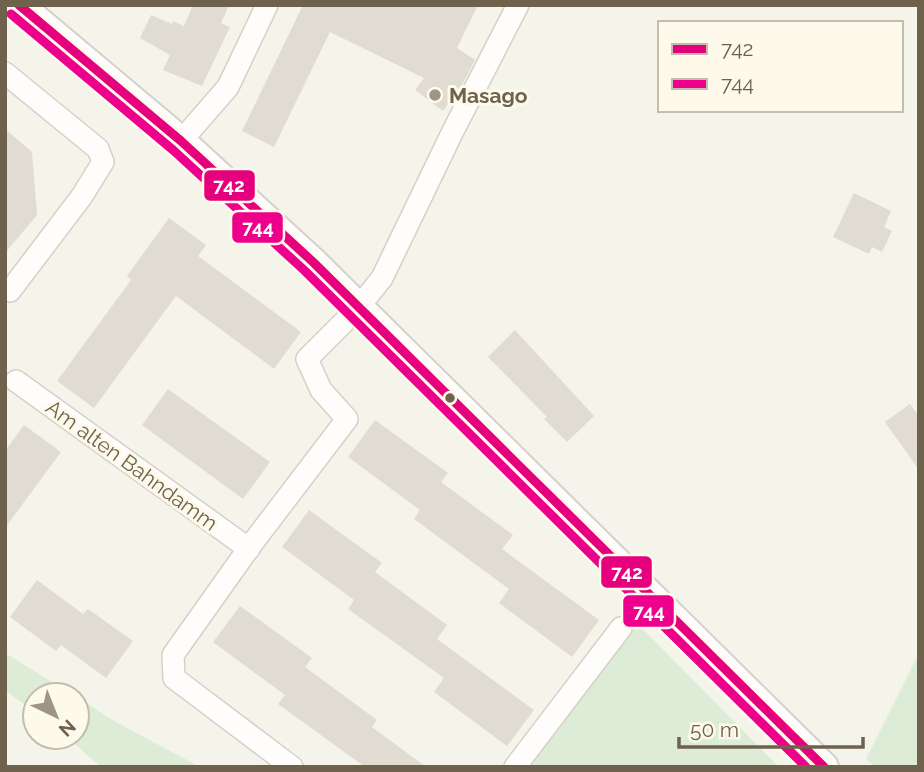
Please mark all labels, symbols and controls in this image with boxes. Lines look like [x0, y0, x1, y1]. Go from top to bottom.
legend [658, 21, 903, 112]
text: 742 [721, 36, 754, 61]
text: 744 [721, 71, 754, 96]
place label: Masago [449, 83, 528, 108]
marker: Masago [427, 87, 443, 103]
line badge: 742 [203, 169, 256, 202]
text: 742 [213, 174, 245, 196]
line badge: 744 [231, 211, 284, 244]
text: 744 [242, 216, 274, 238]
unlabelled marker [443, 391, 457, 405]
street label: Am alten Bahndamm [41, 394, 223, 536]
line badge: 742 [600, 555, 653, 589]
text: 742 [611, 561, 643, 583]
line badge: 744 [622, 594, 675, 628]
text: 744 [633, 600, 665, 622]
north arrow [21, 681, 91, 751]
scale bar [679, 706, 863, 750]
text: N [55, 715, 80, 741]
text: 50 m [690, 717, 739, 742]

